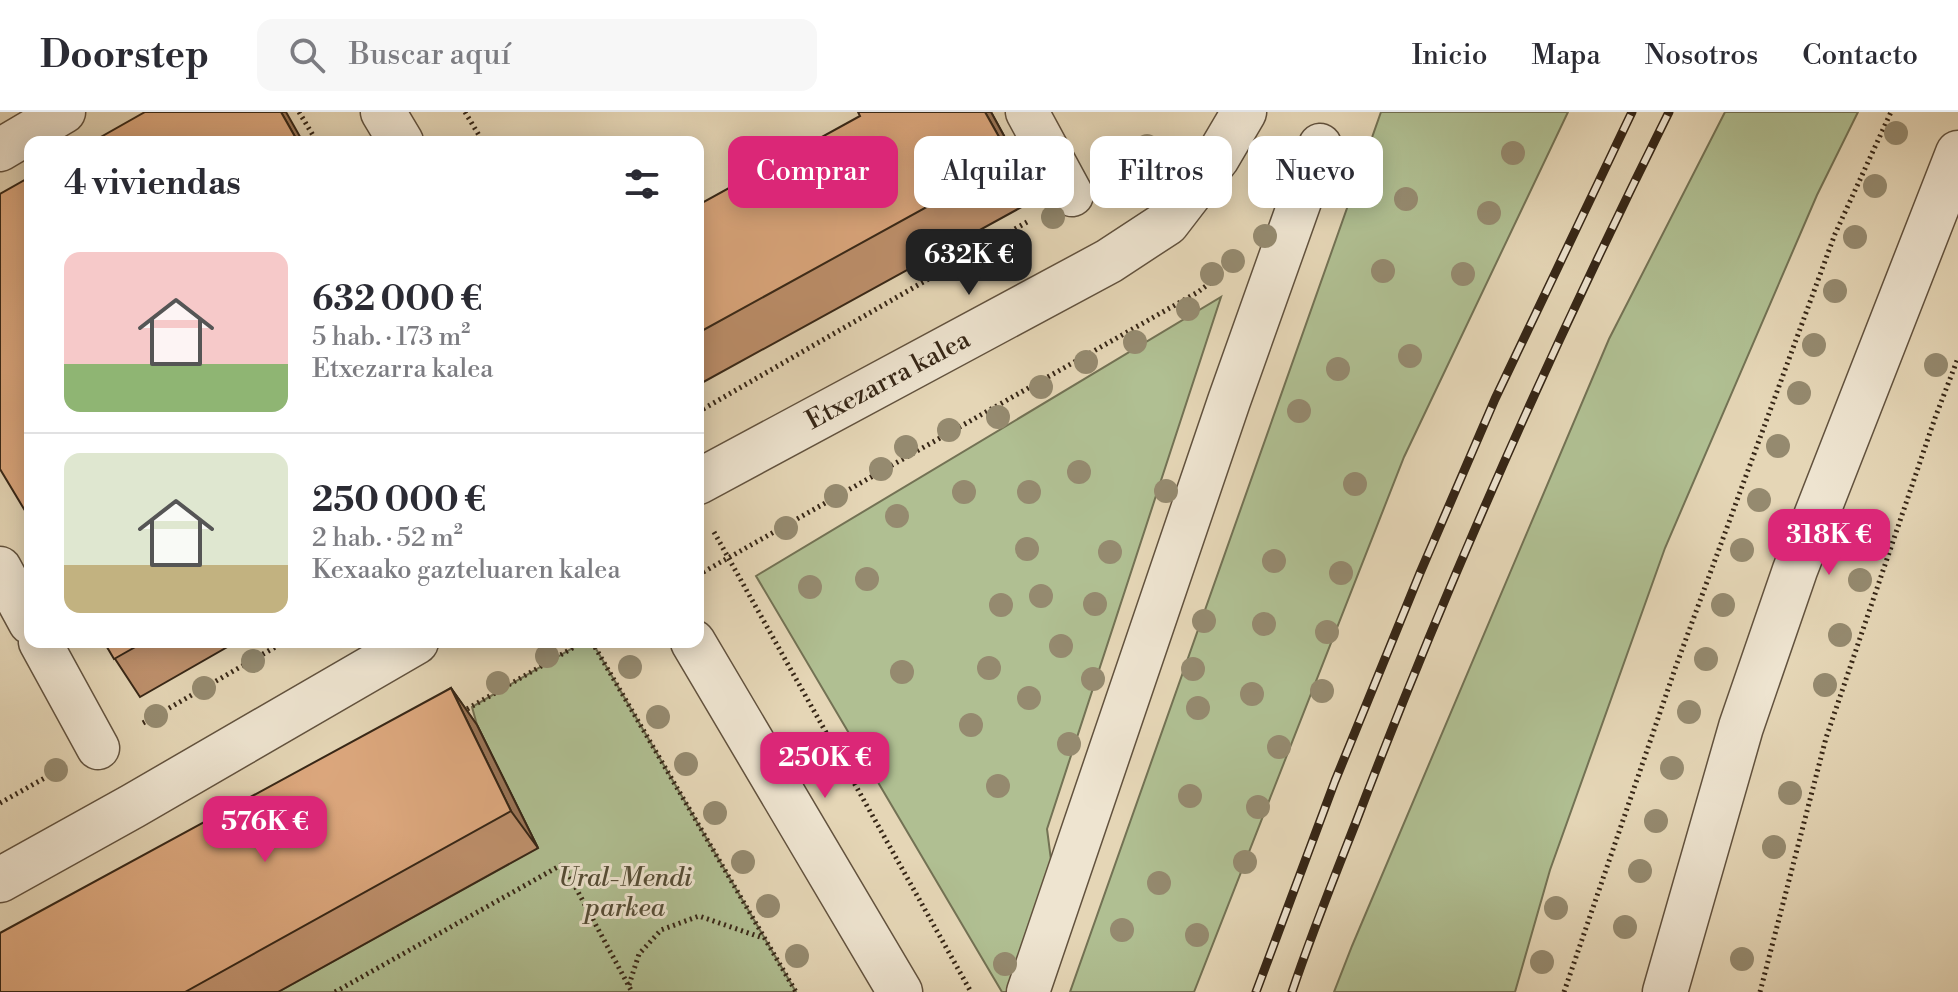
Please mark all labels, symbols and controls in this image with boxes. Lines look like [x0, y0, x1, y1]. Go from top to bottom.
search box [257, 19, 817, 91]
text: Doorstep [40, 32, 209, 79]
icon: search [285, 33, 329, 77]
text: Buscar aquí [349, 36, 511, 74]
text: Inicio [1412, 38, 1487, 73]
text: Mapa [1531, 38, 1601, 73]
text: Nosotros [1645, 38, 1758, 73]
text: Contacto [1802, 38, 1918, 73]
chip: Comprar [728, 136, 898, 208]
chip: Alquilar [914, 136, 1074, 208]
chip: Filtros [1090, 136, 1232, 208]
chip: Nuevo [1248, 136, 1383, 208]
icon: filters [620, 162, 664, 206]
text: 4 viviendas [64, 163, 241, 205]
pin: 632K € [904, 229, 1034, 297]
text: 632K € [924, 239, 1014, 271]
text: 632 000 € [312, 279, 482, 321]
icon: home [128, 284, 224, 380]
text: 5 hab. · 173 m² [312, 321, 470, 353]
street label: Etxezarra kalea [800, 323, 976, 437]
text: Etxezarra kalea [312, 353, 494, 385]
text: 250 000 € [312, 480, 486, 522]
icon: home [128, 485, 224, 581]
pin: 318K € [1764, 509, 1894, 577]
text: 318K € [1786, 519, 1872, 551]
text: 2 hab. · 52 m² [312, 522, 463, 554]
text: Kexaako gazteluaren kalea [312, 554, 621, 586]
pin: 250K € [760, 732, 890, 800]
text: 250K € [778, 742, 872, 774]
pin: 576K € [200, 796, 330, 864]
text: 576K € [221, 806, 309, 838]
park label: Ural-Mendi parkea [558, 862, 693, 924]

